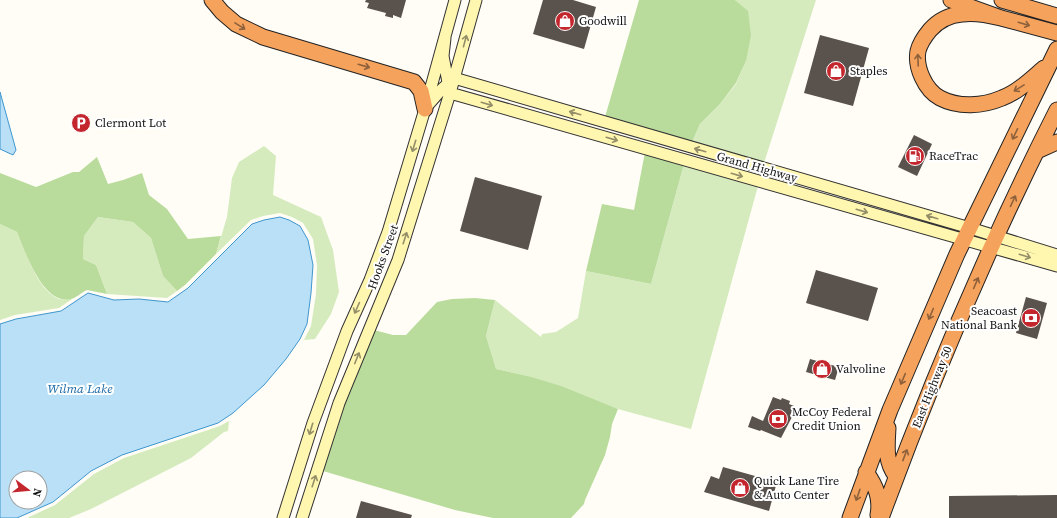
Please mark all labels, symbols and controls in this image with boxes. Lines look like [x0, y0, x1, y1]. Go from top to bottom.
shop icon: Goodwill [554, 10, 576, 32]
place label: Goodwill [579, 13, 627, 29]
one-way arrow [1017, 21, 1030, 28]
one-way arrow [235, 22, 246, 30]
one-way arrow [461, 35, 469, 48]
one-way arrow [915, 54, 922, 67]
shop icon: Staples [825, 60, 847, 82]
one-way arrow [357, 63, 370, 70]
place label: Staples [850, 63, 888, 79]
one-way arrow [1014, 84, 1025, 92]
one-way arrow [481, 101, 494, 108]
one-way arrow [569, 109, 582, 117]
parking icon: Clermont Lot [70, 112, 92, 134]
place label: Clermont Lot [95, 115, 166, 131]
one-way arrow [1011, 128, 1018, 140]
one-way arrow [606, 136, 619, 143]
one-way arrow [410, 139, 417, 152]
fuel station icon: RaceTrac [904, 145, 926, 167]
one-way arrow [694, 146, 707, 153]
street label: Grand Highway [715, 148, 800, 186]
place label: RaceTrac [929, 148, 978, 164]
one-way arrow [731, 172, 744, 179]
one-way arrow [1010, 195, 1017, 207]
one-way arrow [856, 208, 869, 215]
one-way arrow [926, 213, 939, 220]
street label: Hooks Street [364, 222, 402, 292]
one-way arrow [402, 231, 409, 244]
one-way arrow [1018, 253, 1031, 260]
one-way arrow [973, 278, 980, 290]
one-way arrow [353, 302, 361, 314]
place label: Seacoast National Bank [941, 303, 1017, 333]
bank icon: Seacoast National Bank [1020, 307, 1042, 329]
one-way arrow [927, 308, 934, 320]
street label: East Highway 50 [908, 344, 956, 430]
one-way arrow [354, 353, 361, 365]
shop icon: Valvoline [811, 358, 833, 380]
place label: Valvoline [836, 361, 886, 377]
one-way arrow [899, 372, 907, 384]
water label: Wilma Lake [48, 380, 113, 397]
place label: McCoy Federal Credit Union [792, 404, 872, 434]
bank icon: McCoy Federal Credit Union [767, 408, 789, 430]
one-way arrow [307, 423, 314, 436]
one-way arrow [901, 450, 909, 462]
north arrow [8, 470, 48, 510]
place label: Quick Lane Tire & Auto Center [754, 473, 839, 503]
one-way arrow [311, 475, 318, 488]
shop icon: Quick Lane Tire & Auto Center [729, 477, 751, 499]
text: N [29, 487, 45, 499]
one-way arrow [854, 489, 862, 501]

